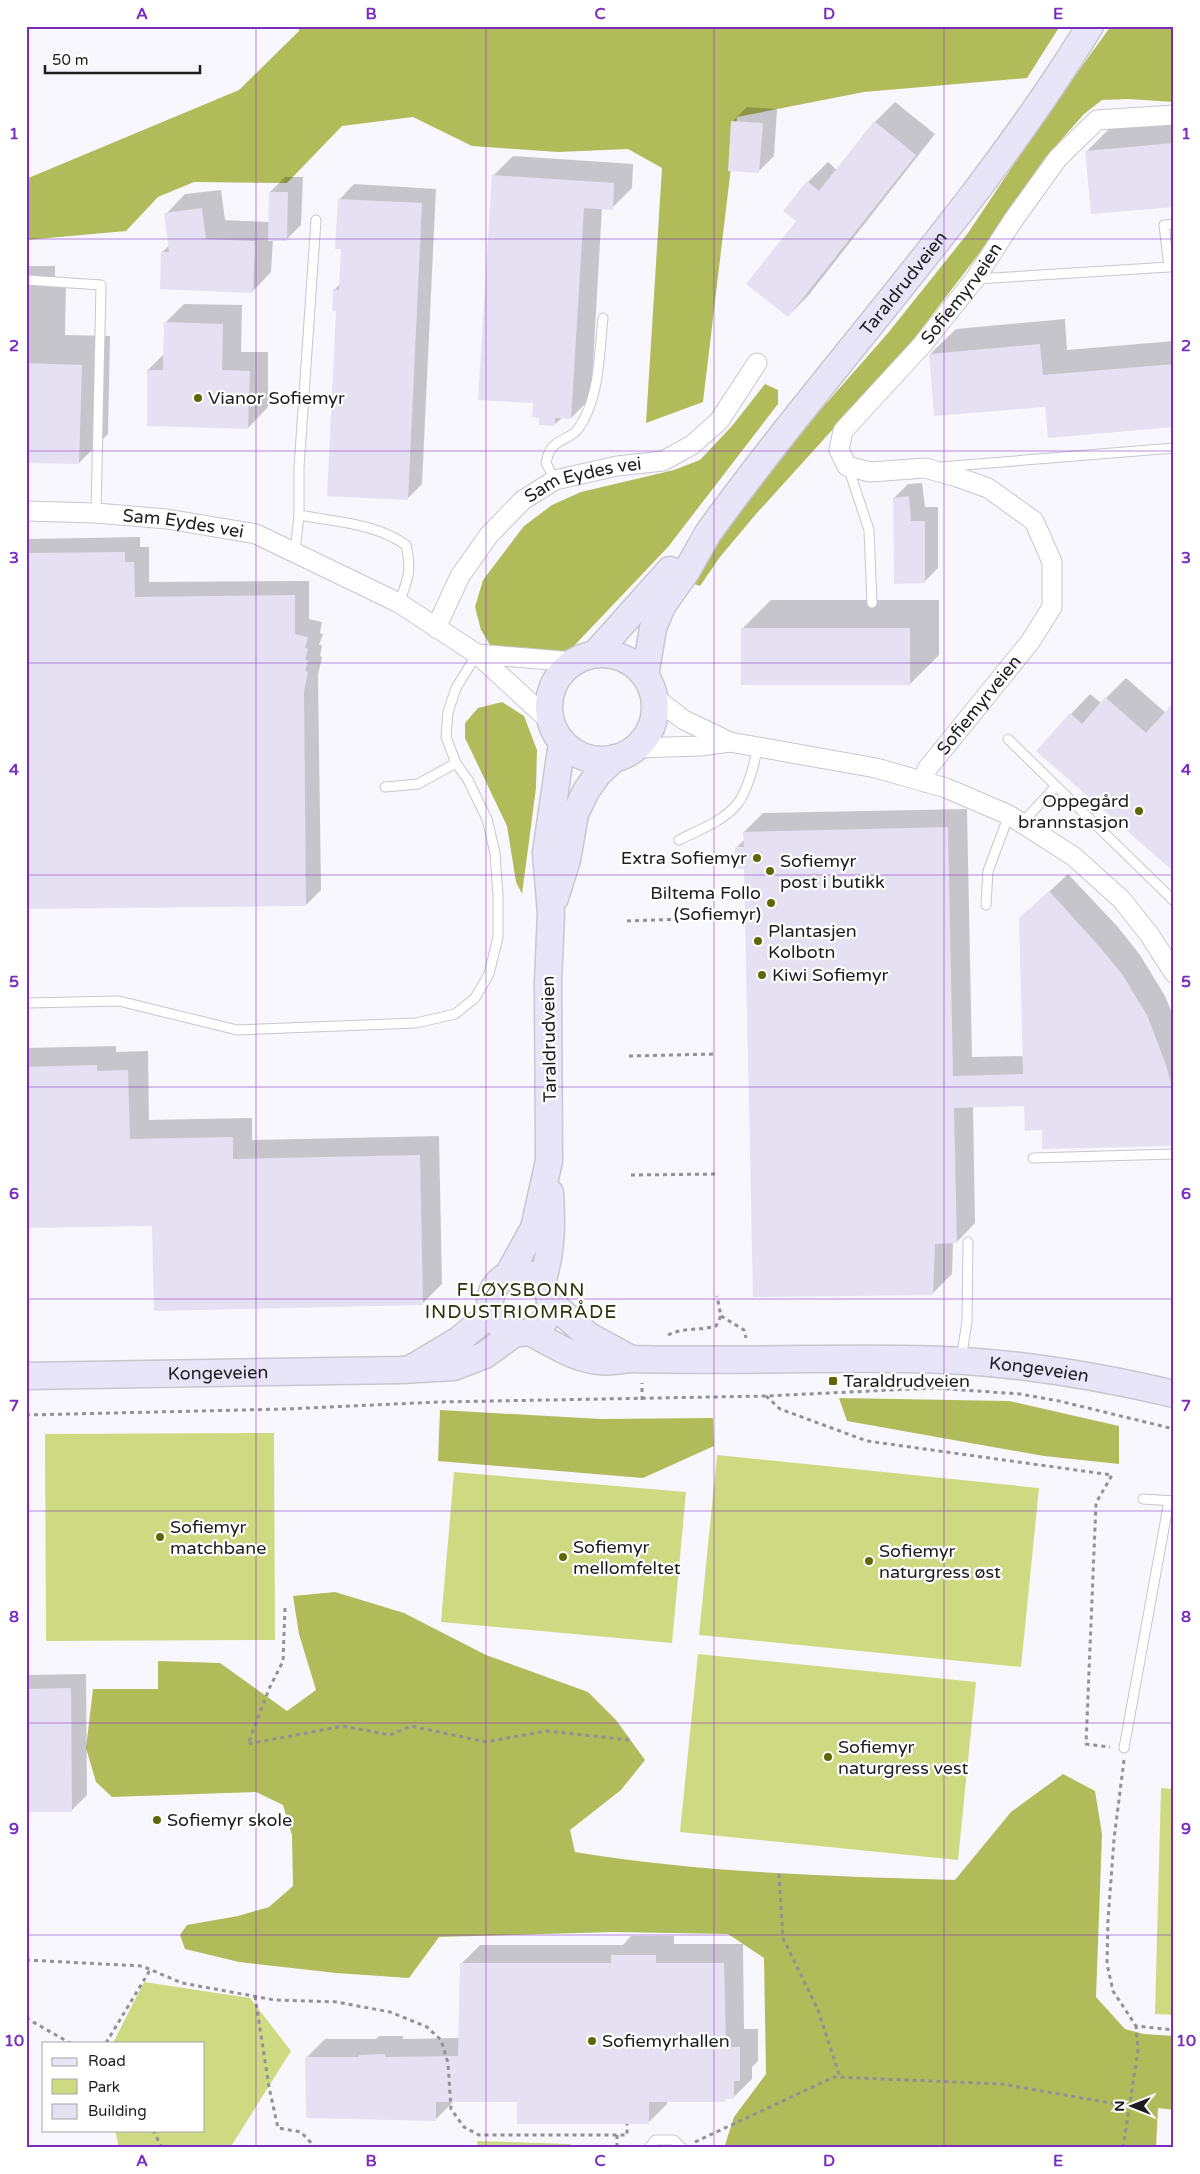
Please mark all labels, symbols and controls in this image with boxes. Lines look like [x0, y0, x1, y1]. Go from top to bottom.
text: A [136, 4, 148, 24]
text: B [365, 4, 377, 24]
text: C [594, 4, 606, 24]
text: D [823, 4, 835, 24]
text: E [1053, 4, 1063, 24]
scale bar [45, 42, 200, 74]
text: 50 m [52, 51, 89, 69]
text: 1 [9, 124, 19, 144]
text: 1 [1181, 124, 1191, 144]
street label: Taraldrudveien [855, 227, 952, 340]
street label: Sofiemyrveien [916, 238, 1007, 349]
text: 2 [9, 336, 19, 356]
text: 2 [1181, 336, 1191, 356]
place label: Vianor Sofiemyr [208, 387, 345, 409]
marker: Vianor Sofiemyr [192, 392, 204, 404]
street label: Sam Eydes vei [520, 452, 643, 507]
street label: Sam Eydes vei [122, 504, 246, 543]
text: 3 [9, 548, 19, 568]
text: 3 [1181, 548, 1191, 568]
street label: Sofiemyrveien [932, 651, 1026, 759]
text: 4 [9, 760, 19, 780]
text: 4 [1181, 760, 1191, 780]
place label: Oppegård brannstasjon [1018, 790, 1129, 833]
marker: Oppegård brannstasjon [1133, 805, 1145, 817]
place label: Extra Sofiemyr [621, 847, 747, 869]
place label: Sofiemyr post i butikk [780, 850, 885, 893]
marker: Extra Sofiemyr [751, 852, 763, 864]
marker: Sofiemyr post i butikk [764, 865, 776, 877]
place label: Biltema Follo (Sofiemyr) [650, 882, 761, 925]
marker: Biltema Follo (Sofiemyr) [765, 897, 777, 909]
place label: Plantasjen Kolbotn [768, 920, 857, 963]
marker: Plantasjen Kolbotn [752, 935, 764, 947]
place label: Kiwi Sofiemyr [772, 964, 889, 986]
marker: Kiwi Sofiemyr [756, 969, 768, 981]
text: 5 [9, 972, 19, 992]
text: 5 [1181, 972, 1191, 992]
street label: Taraldrudveien [537, 975, 561, 1103]
text: 6 [9, 1184, 19, 1204]
text: 6 [1181, 1184, 1191, 1204]
district label: FLØYSBONN INDUSTRIOMRÅDE [425, 1279, 617, 1323]
street label: Kongeveien [988, 1352, 1091, 1387]
street label: Kongeveien [167, 1361, 269, 1385]
place label: Taraldrudveien [843, 1370, 970, 1392]
marker: Taraldrudveien [827, 1375, 839, 1387]
text: 7 [9, 1396, 19, 1416]
text: 7 [1181, 1396, 1191, 1416]
place label: Sofiemyr matchbane [170, 1516, 266, 1559]
marker: Sofiemyr matchbane [154, 1531, 166, 1543]
place label: Sofiemyr mellomfeltet [573, 1536, 681, 1579]
place label: Sofiemyr naturgress øst [879, 1540, 1001, 1583]
marker: Sofiemyr mellomfeltet [557, 1551, 569, 1563]
marker: Sofiemyr naturgress øst [863, 1555, 875, 1567]
text: 8 [9, 1607, 19, 1627]
text: 8 [1181, 1607, 1191, 1627]
place label: Sofiemyr naturgress vest [838, 1736, 969, 1779]
marker: Sofiemyr naturgress vest [822, 1751, 834, 1763]
place label: Sofiemyr skole [167, 1809, 292, 1831]
marker: Sofiemyr skole [151, 1814, 163, 1826]
text: 9 [9, 1819, 19, 1839]
text: 9 [1181, 1819, 1191, 1839]
place label: Sofiemyrhallen [602, 2030, 730, 2052]
text: 10 [4, 2031, 24, 2051]
text: 10 [1176, 2031, 1196, 2051]
marker: Sofiemyrhallen [586, 2035, 598, 2047]
legend [42, 2042, 205, 2132]
text: Road [88, 2052, 126, 2070]
text: Park [88, 2078, 120, 2096]
north arrow [1108, 2082, 1158, 2132]
text: N [1111, 2100, 1128, 2112]
text: Building [88, 2102, 147, 2120]
text: A [136, 2151, 148, 2171]
text: B [365, 2151, 377, 2171]
text: C [594, 2151, 606, 2171]
text: D [823, 2151, 835, 2171]
text: E [1053, 2151, 1063, 2171]

